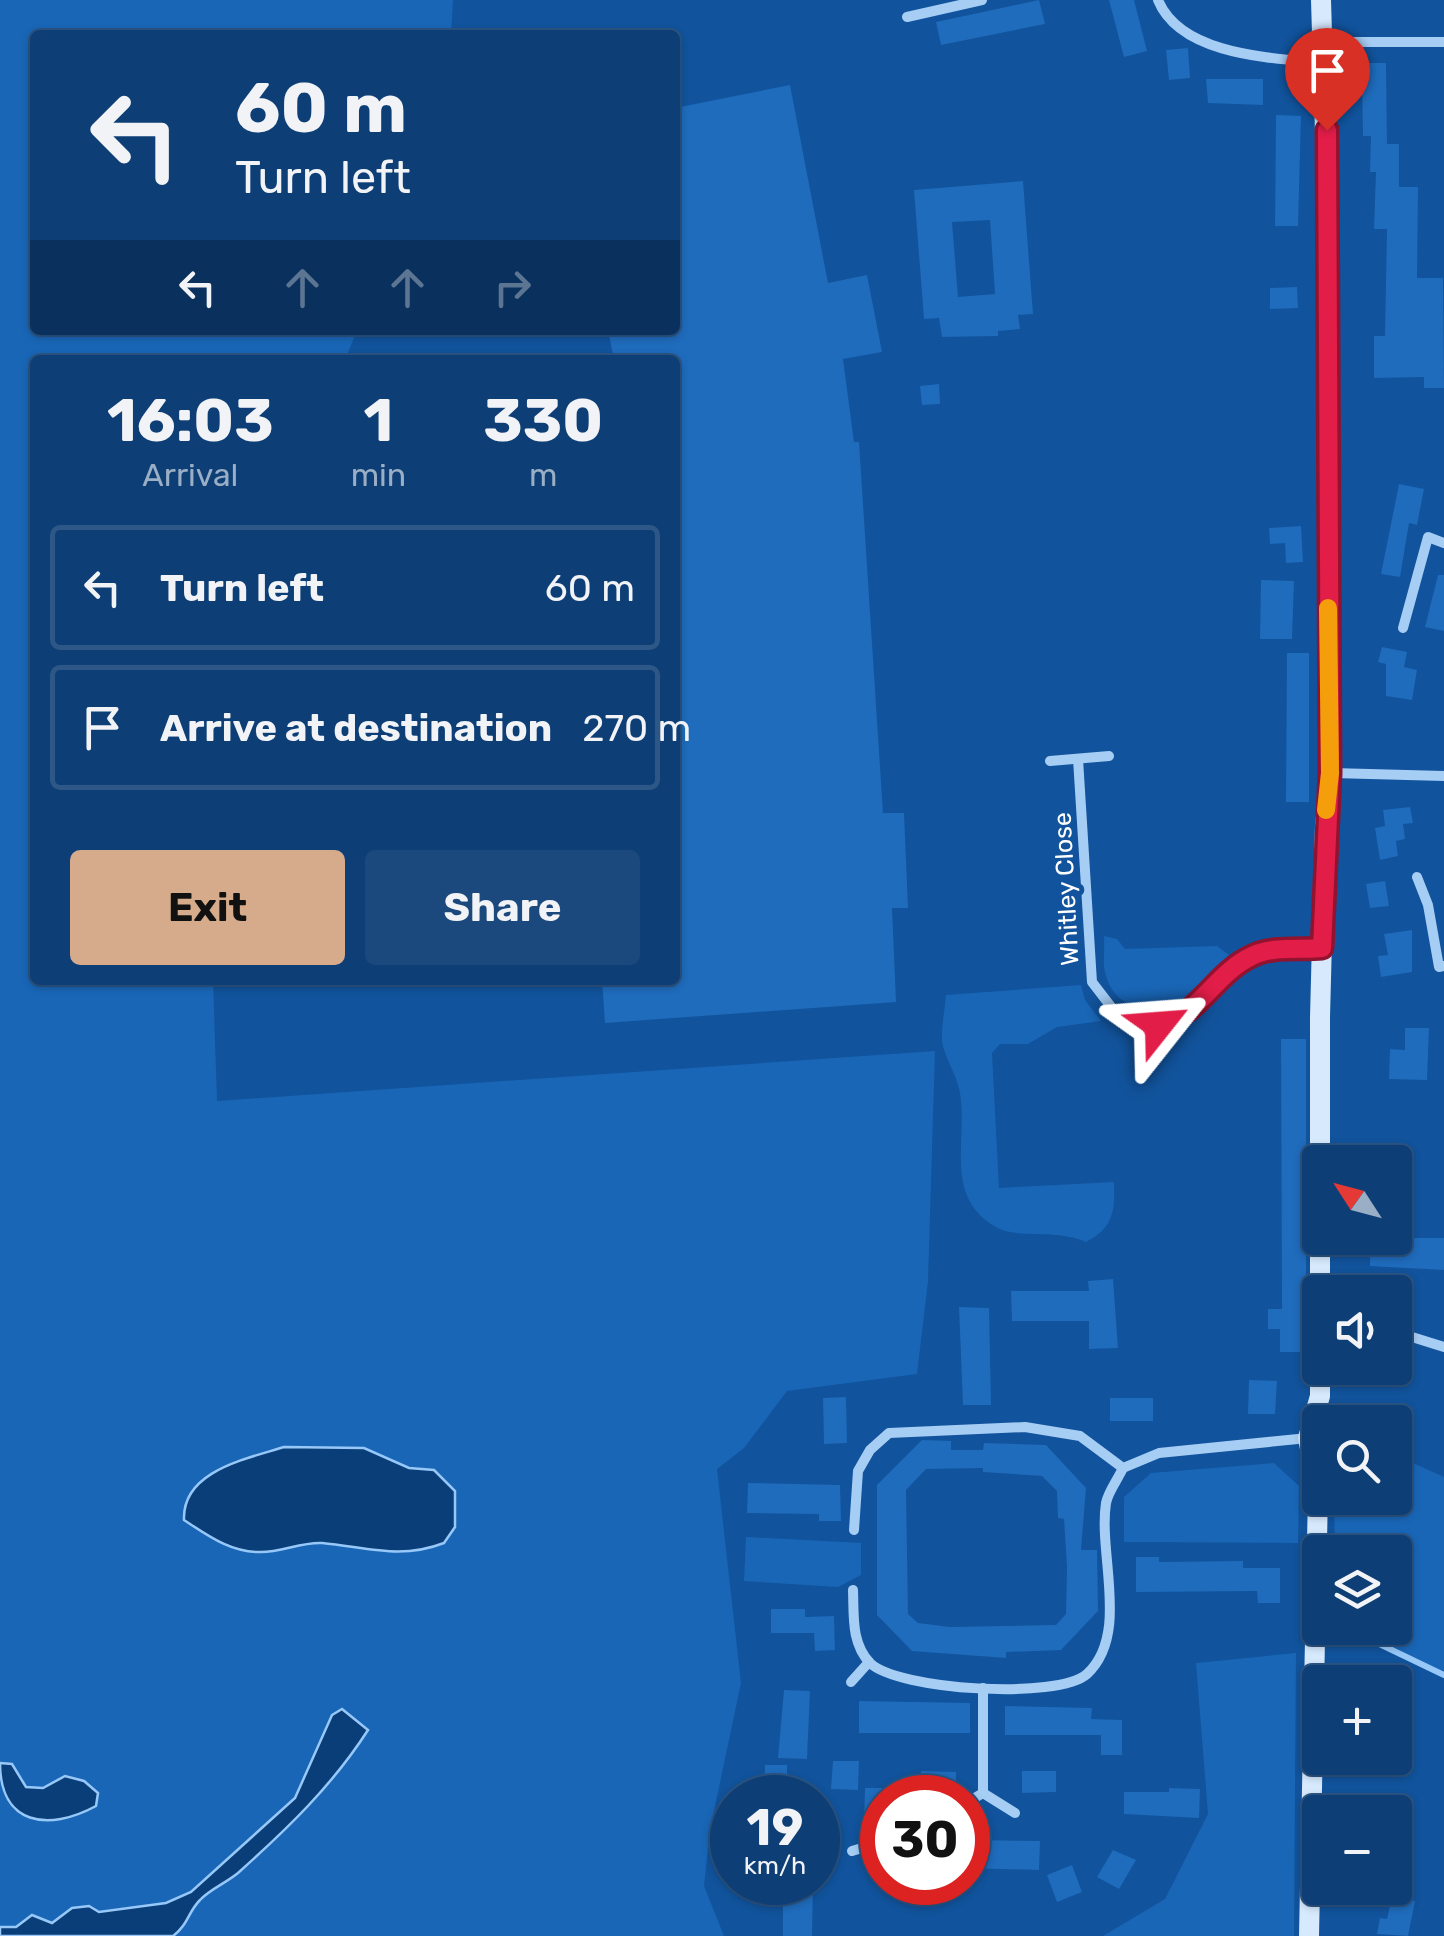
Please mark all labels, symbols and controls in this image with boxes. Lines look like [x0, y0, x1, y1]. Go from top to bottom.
pin [1285, 28, 1370, 131]
icon: arrive [1300, 43, 1355, 98]
text: 60 m [235, 67, 407, 150]
icon: left [70, 70, 200, 200]
text: Turn left [235, 151, 411, 204]
icon: left [170, 260, 225, 315]
icon: ahead [275, 260, 330, 315]
icon: ahead [380, 260, 435, 315]
icon: right [485, 260, 540, 315]
text: 16:03 [107, 385, 274, 456]
text: 1 [364, 385, 393, 456]
text: 330 [483, 385, 603, 456]
text: Arrival [142, 456, 238, 494]
text: min [351, 456, 406, 494]
text: m [529, 456, 557, 494]
icon: left [75, 560, 130, 615]
text: Turn left [160, 565, 324, 611]
text: 60 m [545, 565, 635, 611]
icon: arrive [75, 700, 130, 755]
text: Arrive at destination [160, 705, 552, 751]
text: 270 m [582, 705, 691, 751]
street label: Whitley Close [1047, 811, 1085, 967]
button: Exit [70, 850, 345, 965]
button: Share [365, 850, 640, 965]
position arrow [1107, 973, 1211, 1077]
north arrow [1302, 1145, 1412, 1255]
map controls [1302, 1145, 1412, 1905]
button: sound [1302, 1275, 1412, 1385]
button: search [1302, 1405, 1412, 1515]
button: layers [1302, 1535, 1412, 1645]
button: + [1302, 1665, 1412, 1775]
speed limit sign: 30 [860, 1775, 990, 1905]
button: − [1302, 1795, 1412, 1905]
text: 19 [747, 1798, 803, 1858]
text: km/h [744, 1851, 806, 1880]

